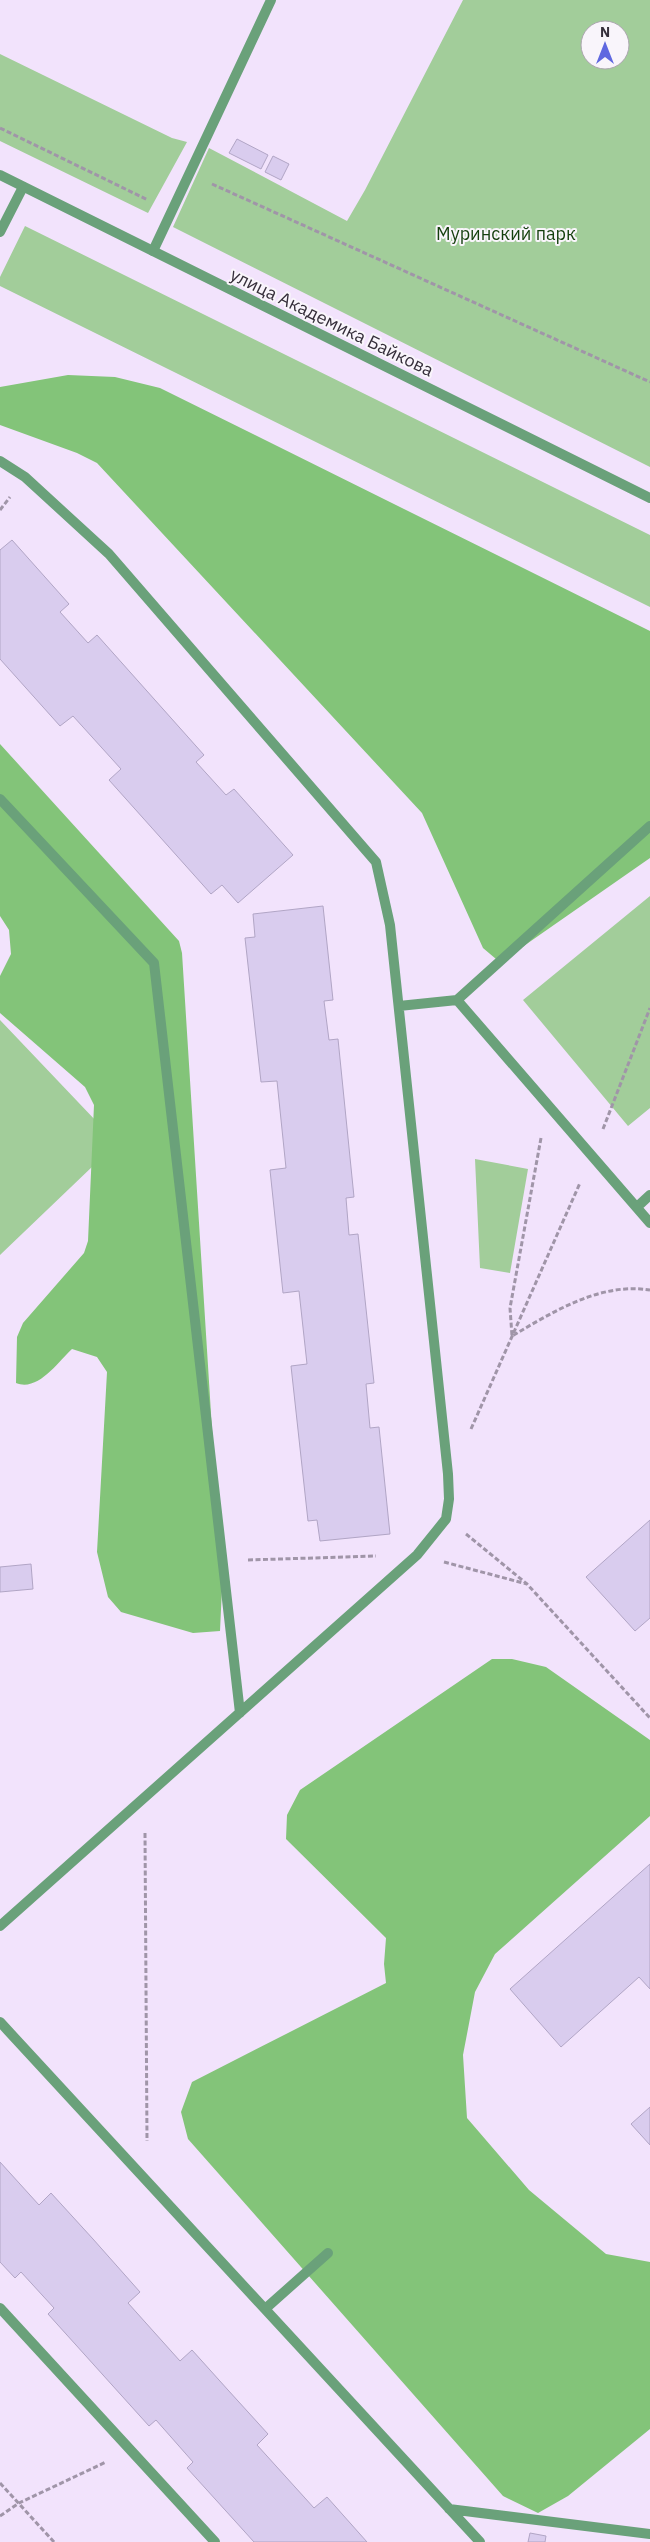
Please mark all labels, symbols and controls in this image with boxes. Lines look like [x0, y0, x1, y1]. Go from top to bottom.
north arrow [580, 20, 630, 70]
text: N [600, 23, 610, 41]
park label: Муринский парк [436, 222, 576, 245]
street label: улица Академика Байкова [226, 263, 438, 382]

